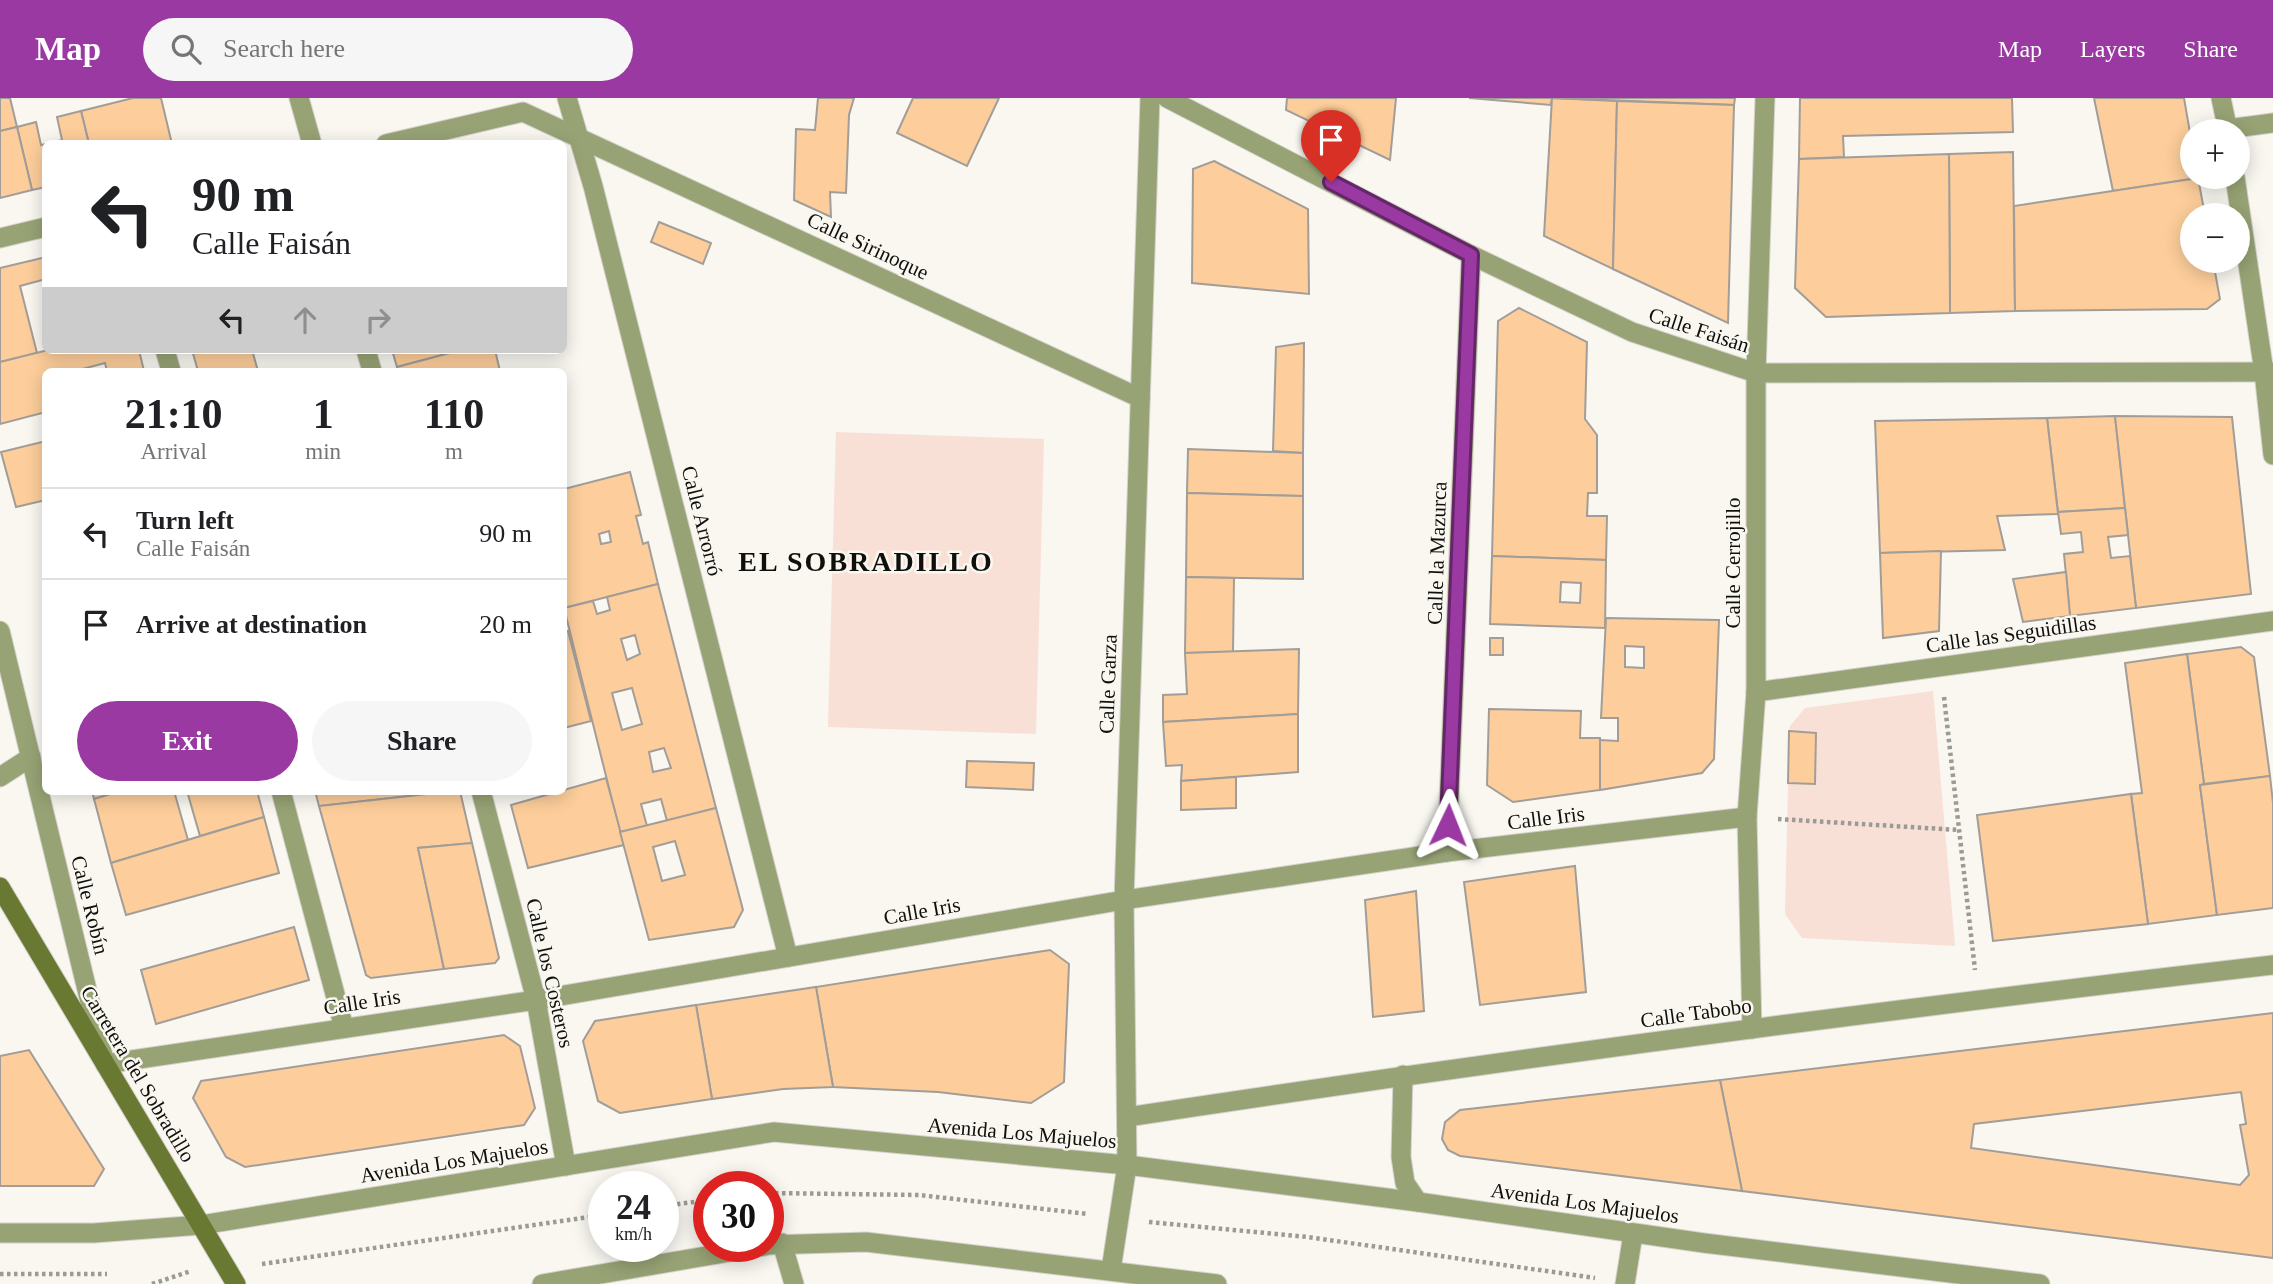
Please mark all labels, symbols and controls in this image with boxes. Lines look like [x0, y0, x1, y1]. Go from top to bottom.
search box [143, 18, 633, 81]
icon: search [167, 30, 205, 68]
text: Map [35, 31, 101, 67]
text: Search here [223, 34, 345, 63]
text: Map [1998, 36, 2042, 62]
text: Layers [2080, 36, 2145, 62]
text: Share [2183, 36, 2238, 62]
pin [1301, 110, 1361, 182]
map controls [2180, 119, 2250, 273]
button: + [2180, 119, 2250, 189]
icon: arrive [1312, 121, 1350, 159]
text: 90 m [192, 167, 294, 222]
icon: left [77, 168, 168, 259]
button: − [2180, 203, 2250, 273]
street label: Calle Sirinoque [803, 207, 933, 285]
text: Calle Faisán [192, 225, 351, 261]
icon: left [213, 301, 251, 339]
icon: ahead [286, 301, 324, 339]
icon: right [359, 301, 397, 339]
street label: Calle Faisán [1646, 302, 1753, 358]
text: 21:10 [125, 391, 223, 437]
text: 1 [313, 391, 334, 437]
text: 110 [424, 391, 484, 437]
text: Arrival [140, 439, 207, 464]
text: min [305, 439, 341, 464]
text: m [445, 439, 463, 464]
street label: Calle Arrorró [677, 463, 727, 579]
street label: Calle la Mazurca [1423, 480, 1452, 625]
street label: Calle Cerrojillo [1721, 497, 1745, 629]
text: Turn left [136, 506, 234, 535]
icon: left [77, 515, 115, 553]
text: 90 m [479, 519, 532, 548]
text: Calle Faisán [136, 536, 250, 561]
district label: EL SOBRADILLO [738, 546, 994, 577]
icon: arrive [77, 606, 115, 644]
text: Arrive at destination [136, 610, 367, 639]
text: 20 m [479, 610, 532, 639]
street label: Calle las Seguidillas [1924, 610, 2098, 658]
street label: Calle Garza [1094, 633, 1122, 734]
button: Exit [77, 701, 298, 781]
button: Share [312, 701, 532, 781]
position arrow [1411, 788, 1485, 862]
street label: Calle Iris [1506, 801, 1586, 835]
street label: Calle Robín [66, 853, 114, 957]
street label: Calle Iris [882, 892, 962, 930]
street label: Calle los Costeros [521, 896, 579, 1050]
street label: Carretera del Sobradillo [76, 981, 200, 1167]
street label: Calle Iris [322, 984, 402, 1020]
street label: Calle Tabobo [1639, 993, 1753, 1033]
street label: Avenida Los Majuelos [926, 1113, 1118, 1153]
street label: Avenida Los Majuelos [358, 1134, 550, 1188]
speed limit sign: 30 [693, 1171, 784, 1262]
street label: Avenida Los Majuelos [1489, 1178, 1681, 1228]
text: 24 [616, 1188, 651, 1227]
text: km/h [615, 1224, 652, 1244]

